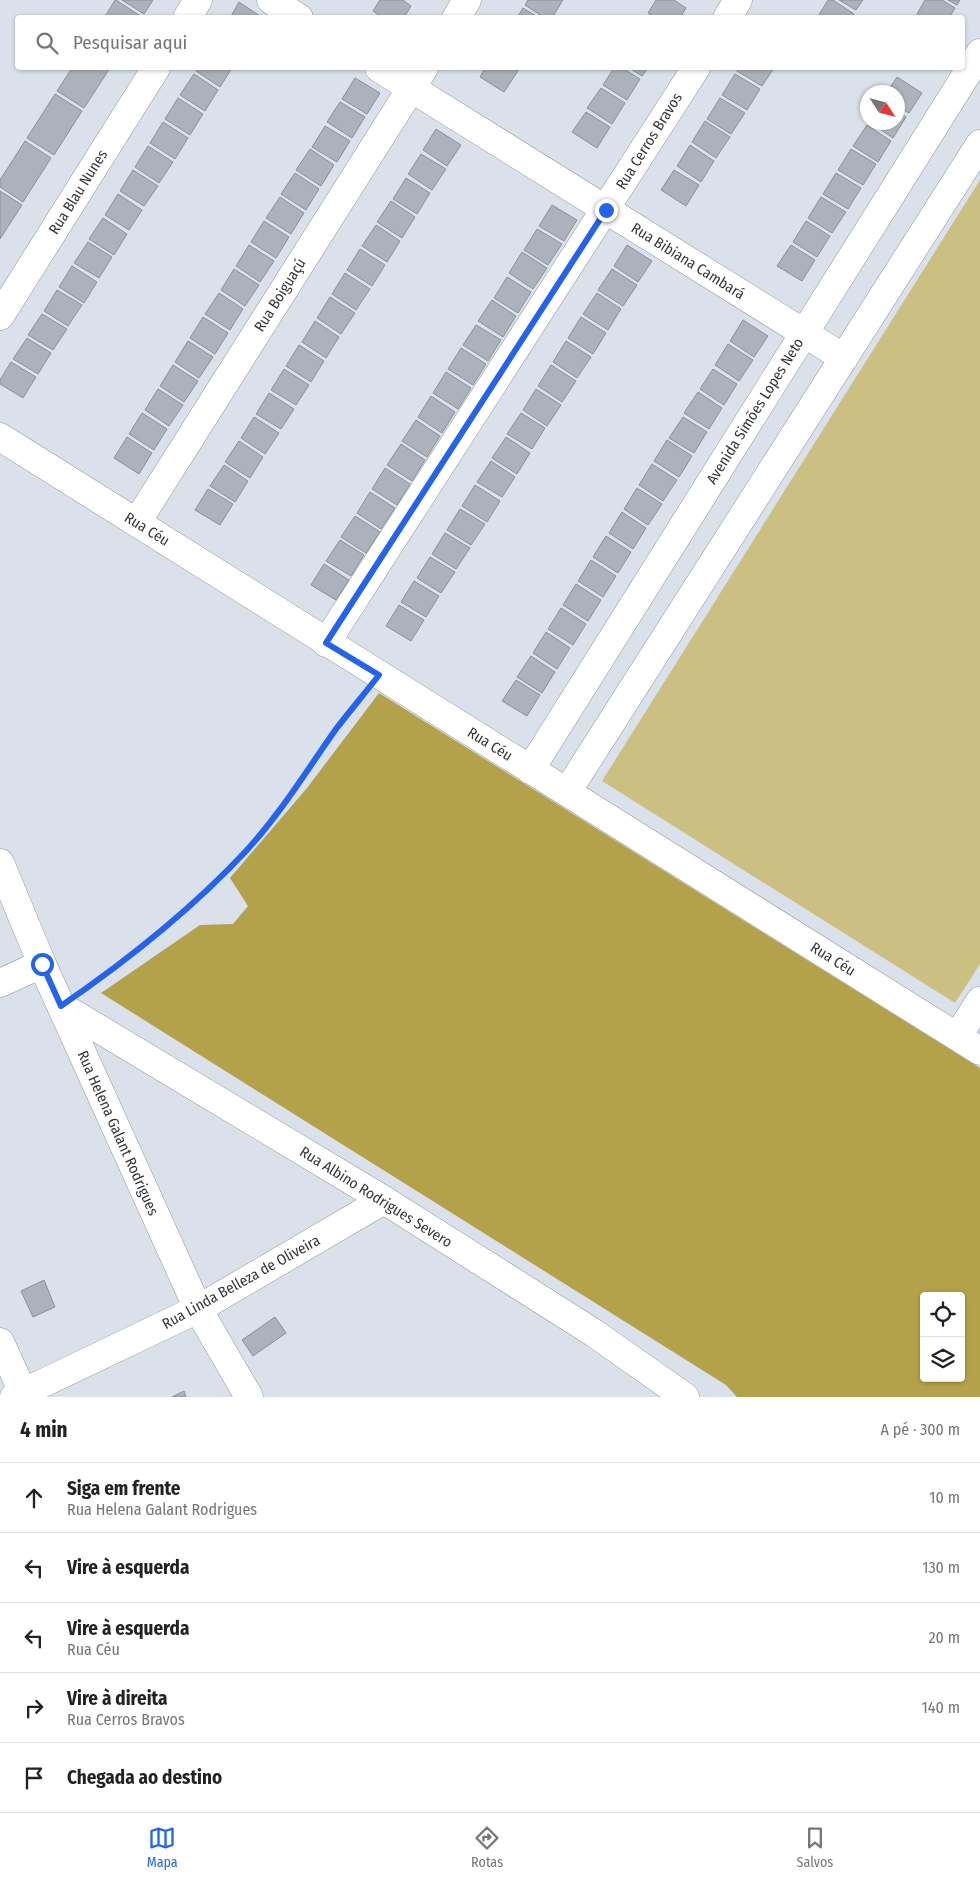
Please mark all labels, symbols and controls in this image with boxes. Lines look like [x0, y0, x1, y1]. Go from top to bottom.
search box [15, 15, 965, 70]
icon: search [33, 29, 61, 57]
text: Pesquisar aqui [73, 31, 187, 54]
north arrow [860, 85, 905, 130]
street label: Rua Cerros Bravos [612, 89, 686, 193]
street label: Rua Blau Nunes [45, 146, 111, 238]
route end [595, 199, 618, 222]
street label: Rua Bibiana Cambará [628, 219, 748, 303]
street label: Rua Boiguaçú [250, 255, 310, 335]
street label: Avenida Simões Lopes Neto [703, 334, 807, 487]
street label: Rua Céu [121, 508, 173, 550]
street label: Rua Céu [464, 723, 516, 765]
street label: Rua Céu [807, 938, 859, 980]
route start [31, 953, 54, 976]
street label: Rua Helena Galant Rodrigues [74, 1048, 162, 1218]
street label: Rua Albino Rodrigues Severo [296, 1143, 456, 1251]
street label: Rua Linda Belleza de Oliveira [159, 1231, 323, 1333]
map controls [920, 1292, 965, 1382]
button: locate [920, 1292, 965, 1337]
button: layers [920, 1337, 965, 1382]
text: 4 min [20, 1417, 68, 1443]
text: A pé · 300 m [881, 1420, 960, 1439]
text: Siga em frente [67, 1477, 181, 1500]
icon: ahead [20, 1484, 48, 1512]
text: 10 m [929, 1488, 960, 1507]
text: Rua Helena Galant Rodrigues [67, 1500, 257, 1519]
icon: left [20, 1554, 48, 1582]
text: Vire à esquerda [67, 1556, 189, 1579]
text: 130 m [922, 1558, 960, 1577]
text: Vire à esquerda [67, 1617, 189, 1640]
icon: left [20, 1624, 48, 1652]
text: 20 m [929, 1628, 960, 1647]
text: Rua Céu [67, 1640, 120, 1659]
text: Vire à direita [67, 1687, 168, 1710]
icon: right [20, 1694, 48, 1722]
text: 140 m [922, 1698, 960, 1717]
text: Rua Cerros Bravos [67, 1710, 185, 1729]
icon: arrive [20, 1764, 48, 1792]
text: Chegada ao destino [67, 1766, 222, 1789]
tab: Mapa [147, 1824, 178, 1871]
tab: Rotas [471, 1824, 503, 1871]
tab: Salvos [797, 1824, 833, 1871]

